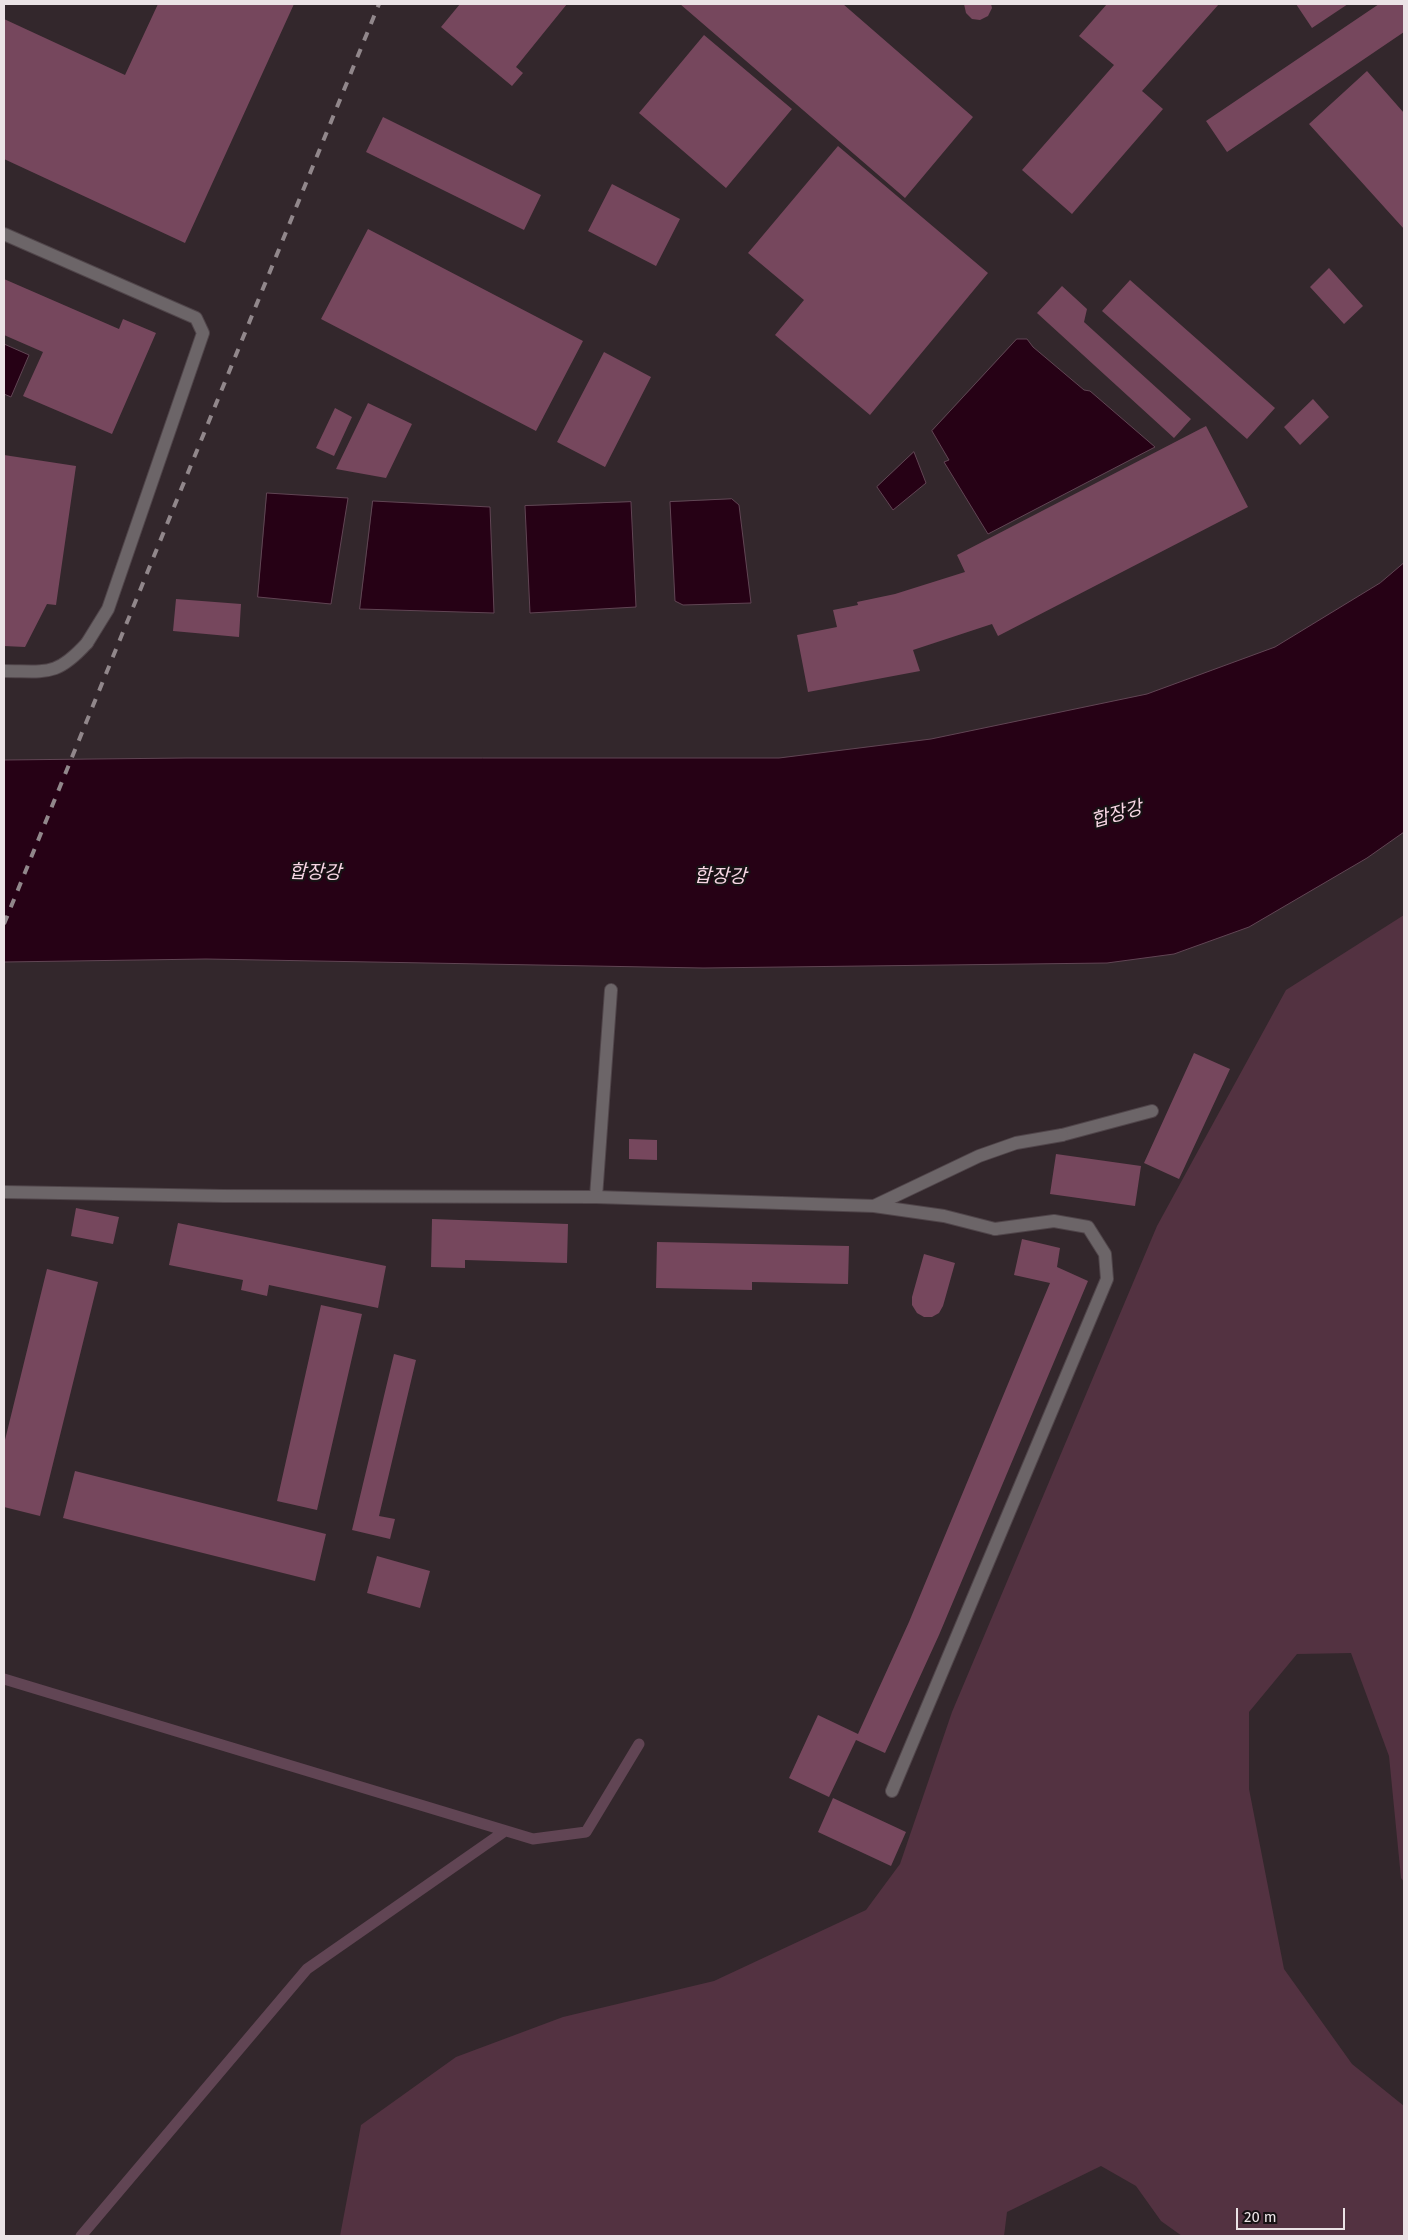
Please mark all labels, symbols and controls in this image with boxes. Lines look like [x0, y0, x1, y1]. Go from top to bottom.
water label: 합장강 [1089, 797, 1145, 833]
water label: 합장강 [289, 861, 341, 885]
water label: 합장강 [694, 865, 746, 889]
scale bar [1238, 2198, 1347, 2230]
text: 20 m [1244, 2208, 1277, 2226]

